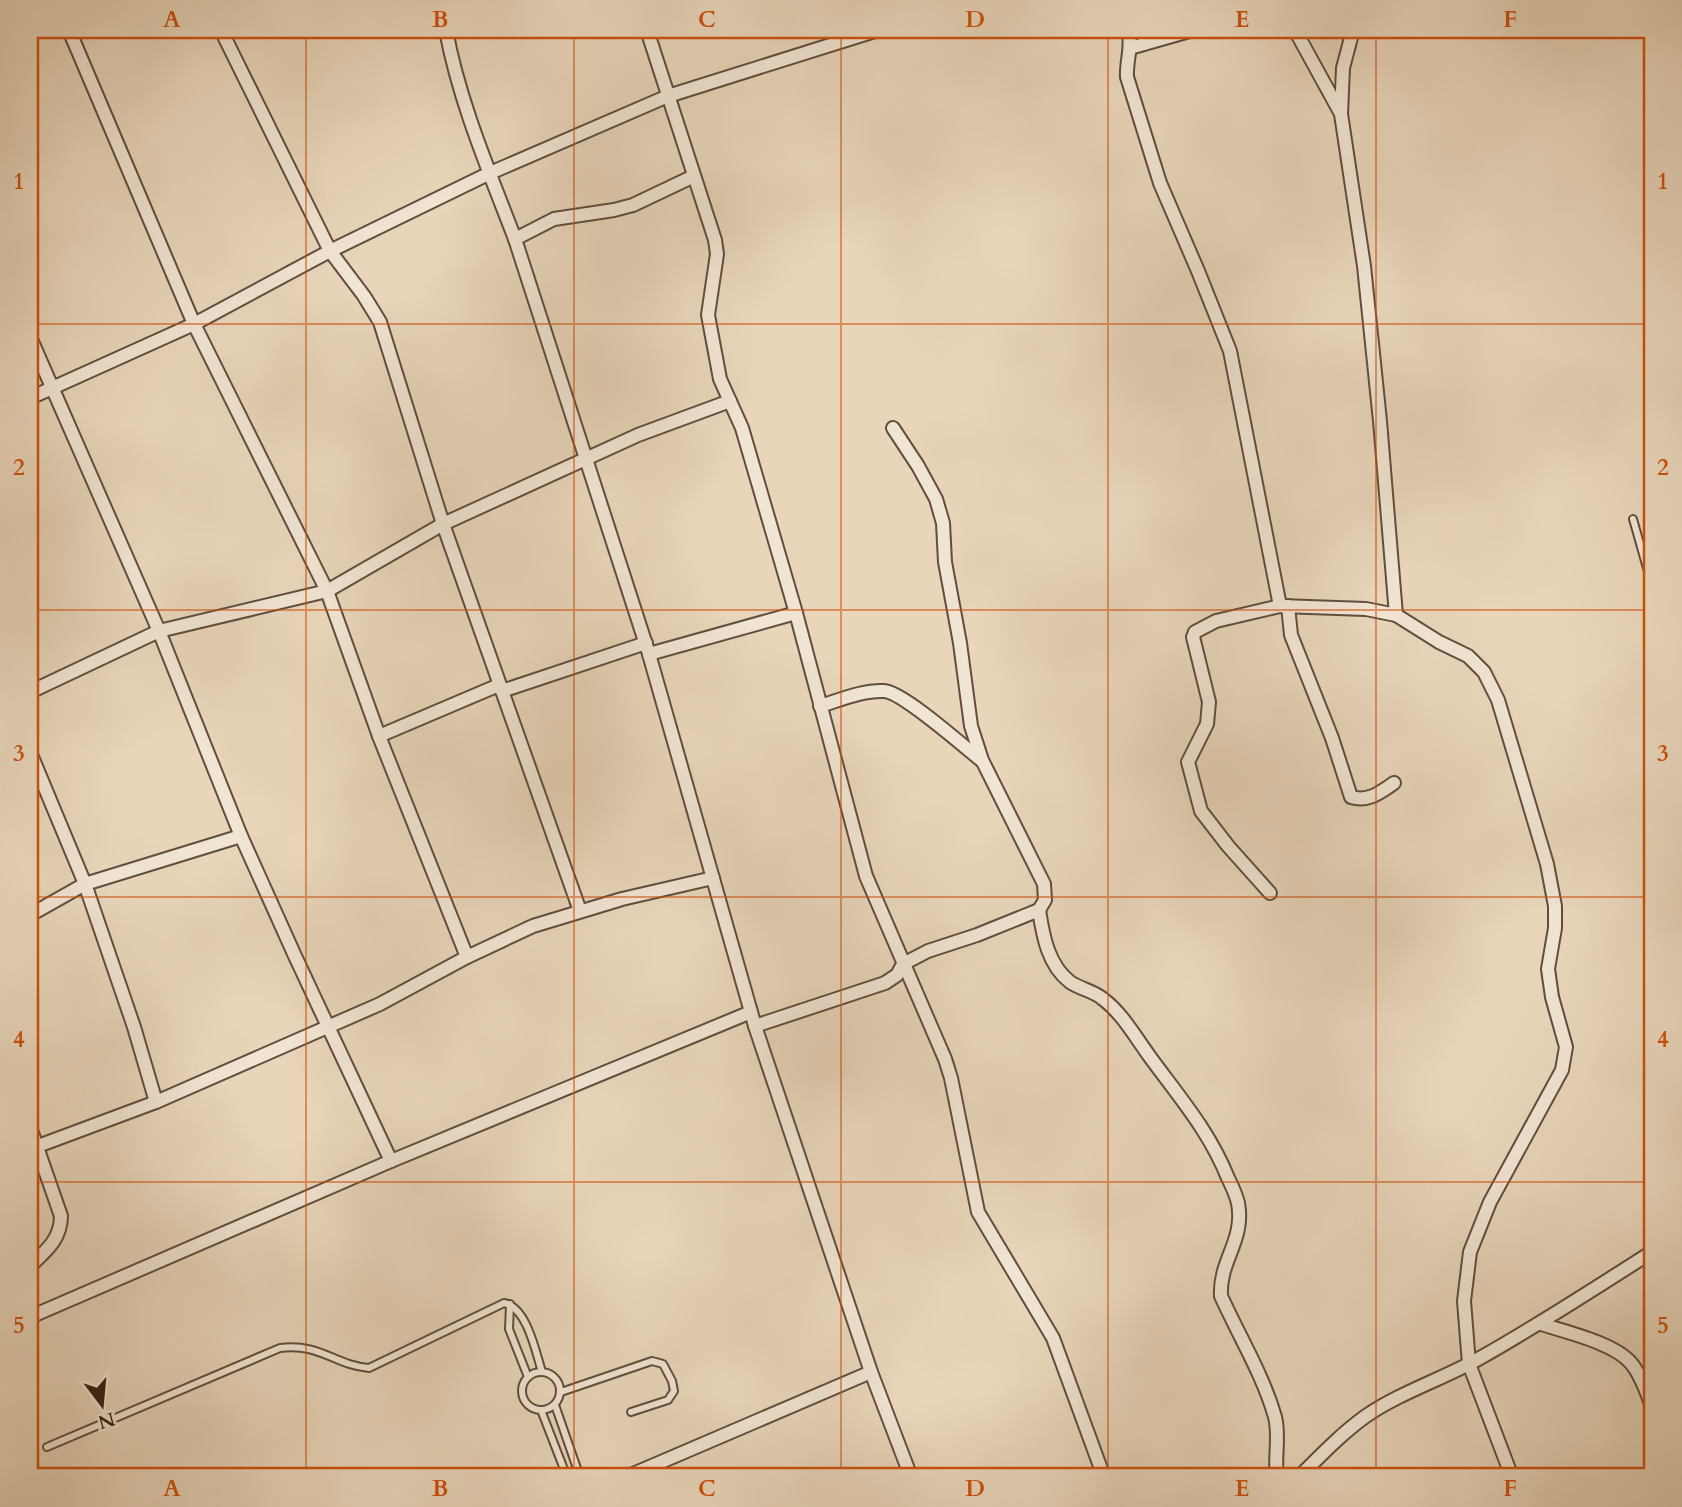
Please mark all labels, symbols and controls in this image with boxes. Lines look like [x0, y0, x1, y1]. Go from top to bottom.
text: A [163, 4, 181, 35]
text: B [432, 4, 448, 35]
text: C [698, 4, 716, 35]
text: D [965, 4, 985, 35]
text: E [1235, 4, 1249, 35]
text: F [1503, 4, 1517, 35]
text: 1 [13, 166, 25, 197]
text: 1 [1657, 166, 1669, 197]
text: 2 [13, 452, 25, 483]
text: 2 [1657, 452, 1669, 483]
text: 3 [13, 738, 25, 769]
text: 3 [1657, 738, 1669, 769]
text: 4 [13, 1024, 25, 1055]
text: 4 [1657, 1024, 1669, 1055]
text: 5 [13, 1310, 25, 1341]
text: 5 [1657, 1310, 1669, 1341]
north arrow [66, 1370, 136, 1440]
text: N [94, 1406, 118, 1435]
text: A [163, 1473, 181, 1504]
text: B [432, 1473, 448, 1504]
text: C [698, 1473, 716, 1504]
text: D [965, 1473, 985, 1504]
text: E [1235, 1473, 1249, 1504]
text: F [1503, 1473, 1517, 1504]

